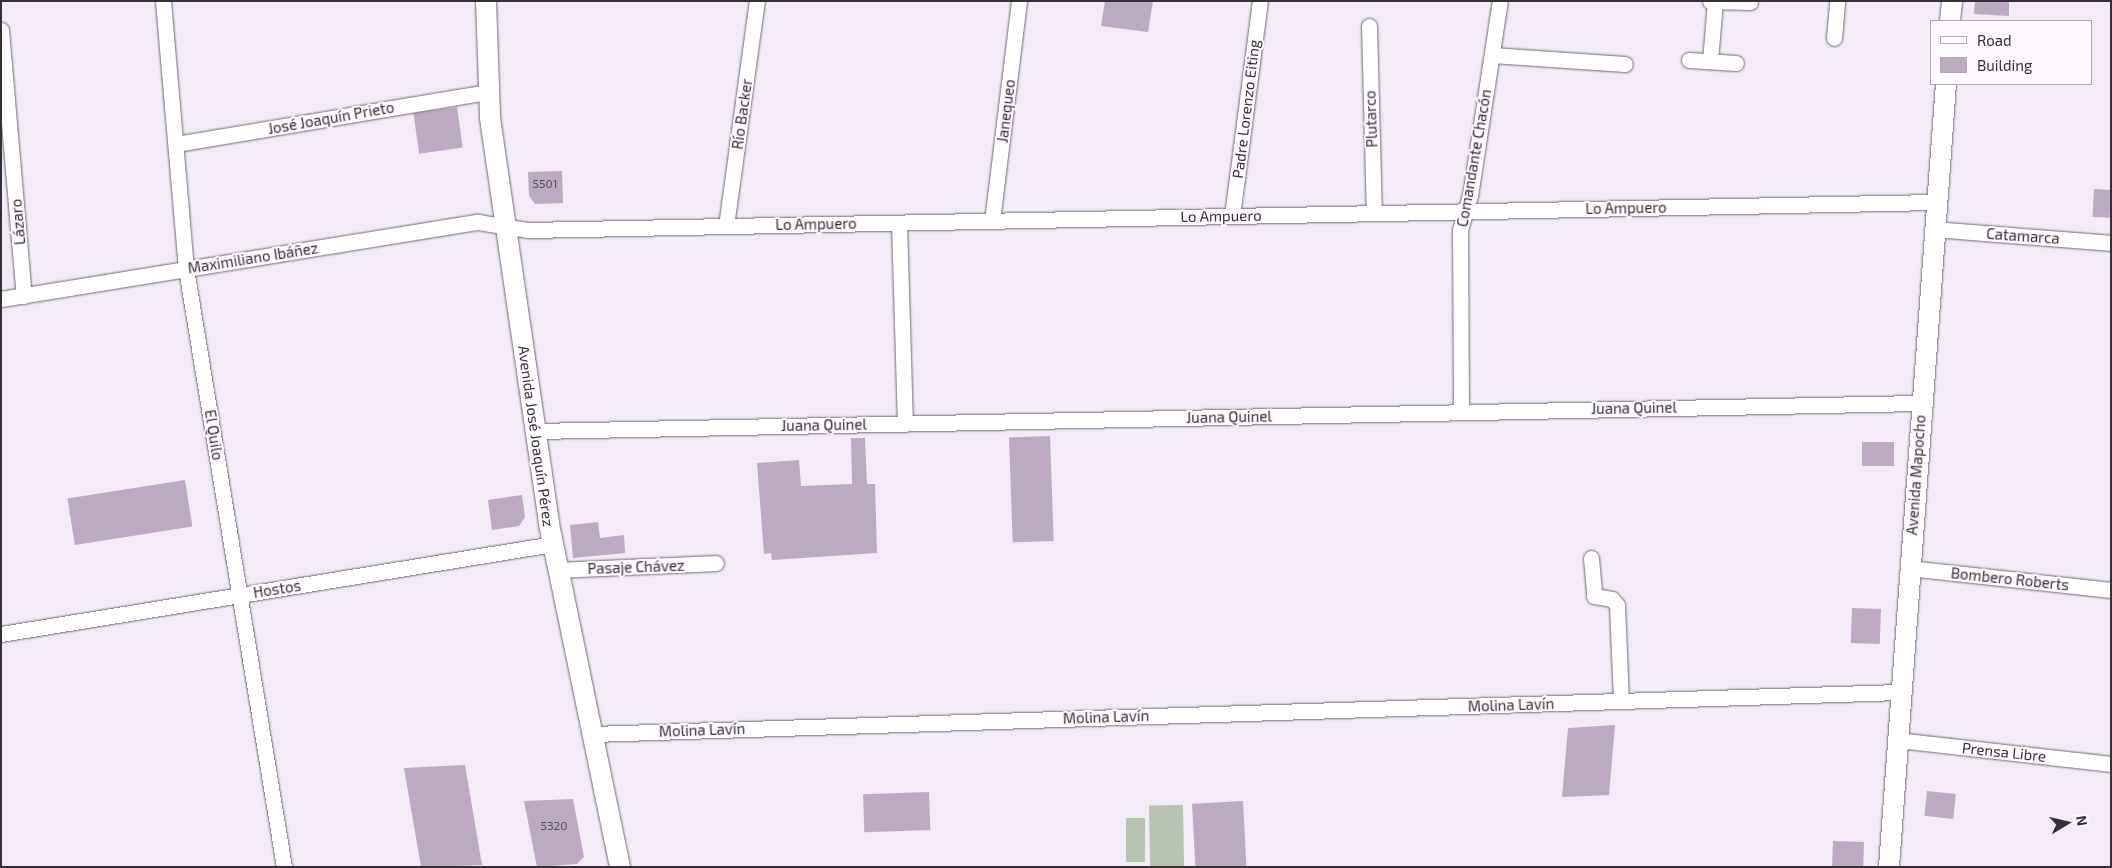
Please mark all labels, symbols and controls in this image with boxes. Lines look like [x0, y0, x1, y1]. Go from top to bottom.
legend [1930, 20, 2092, 85]
text: Road [1977, 31, 2012, 49]
street label: Padre Lorenzo Eiting [1229, 39, 1263, 179]
text: Building [1977, 56, 2032, 74]
street label: Río Backer [728, 77, 756, 151]
street label: Janequeo [993, 78, 1019, 144]
street label: Comandante Chacón [1453, 88, 1495, 228]
street label: Plutarco [1361, 90, 1381, 148]
street label: José Joaquín Prieto [266, 98, 396, 138]
house number: 5501 [533, 177, 557, 191]
street label: Lázaro [7, 198, 29, 246]
street label: Lo Ampuero [1585, 198, 1667, 218]
street label: Lo Ampuero [1180, 206, 1262, 226]
street label: Lo Ampuero [775, 214, 857, 234]
street label: Catamarca [1986, 224, 2060, 248]
street label: Maximiliano Ibáñez [186, 239, 320, 277]
street label: Avenida José Joaquín Pérez [514, 344, 558, 528]
street label: Juana Quinel [1591, 398, 1677, 418]
street label: Juana Quinel [1186, 407, 1272, 427]
street label: El Quilo [201, 408, 227, 462]
street label: Avenida Mapocho [1903, 414, 1929, 536]
street label: Juana Quinel [781, 415, 867, 435]
street label: Pasaje Chávez [587, 556, 685, 578]
street label: Bombero Roberts [1950, 564, 2070, 594]
street label: Hostos [252, 576, 302, 602]
street label: Molina Lavín [1467, 694, 1555, 716]
street label: Molina Lavín [1062, 706, 1150, 728]
street label: Molina Lavín [658, 719, 746, 741]
street label: Prensa Libre [1961, 739, 2047, 765]
north arrow [2042, 798, 2092, 848]
text: N [2073, 814, 2091, 827]
house number: 5320 [540, 819, 568, 833]

